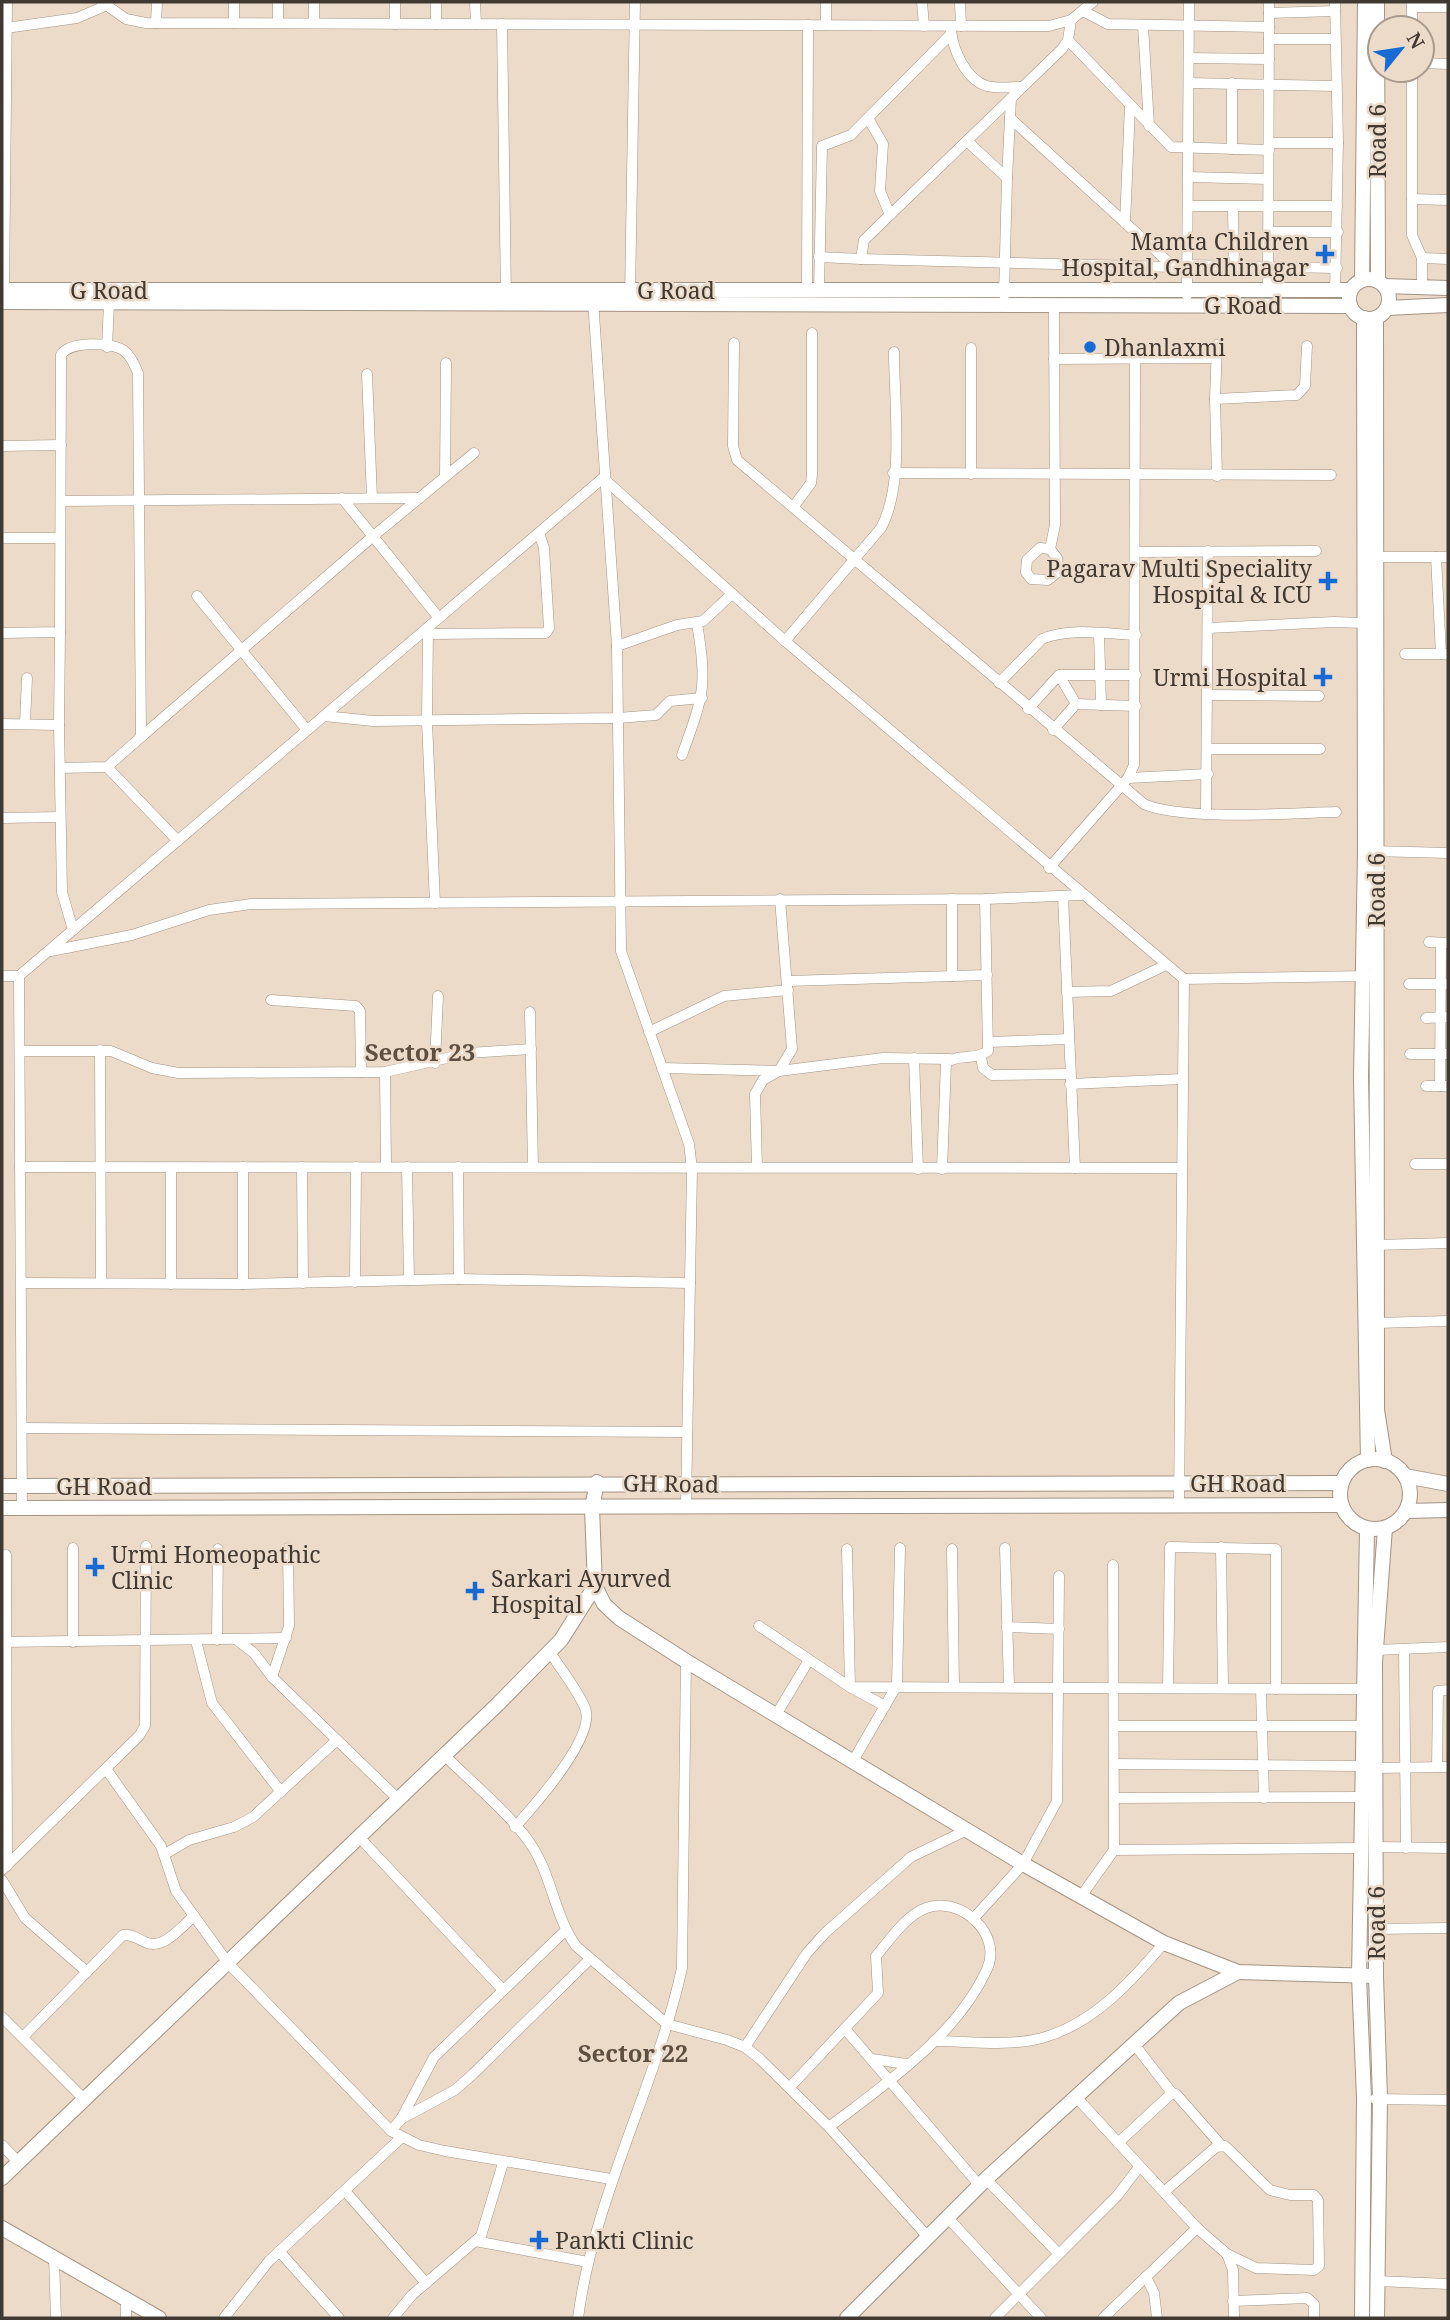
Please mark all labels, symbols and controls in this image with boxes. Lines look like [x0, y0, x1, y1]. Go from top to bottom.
north arrow [1366, 14, 1436, 84]
text: N [1401, 28, 1431, 54]
street label: Road 6 [1361, 104, 1393, 178]
place label: Mamta Children Hospital, Gandhinagar [1061, 225, 1309, 283]
marker: Mamta Children Hospital, Gandhinagar [1315, 244, 1335, 264]
street label: G Road [70, 274, 148, 306]
street label: G Road [637, 274, 715, 306]
street label: G Road [1204, 289, 1282, 321]
place label: Dhanlaxmi [1104, 331, 1226, 363]
marker: Dhanlaxmi [1082, 339, 1098, 355]
place label: Pagarav Multi Speciality Hospital & ICU [1046, 552, 1313, 610]
marker: Pagarav Multi Speciality Hospital & ICU [1318, 571, 1338, 591]
place label: Urmi Hospital [1153, 661, 1307, 693]
marker: Urmi Hospital [1313, 667, 1333, 687]
street label: Road 6 [1360, 853, 1392, 927]
district label: Sector 23 [365, 1035, 475, 1068]
street label: GH Road [623, 1466, 719, 1500]
street label: GH Road [1190, 1467, 1286, 1499]
street label: GH Road [56, 1470, 152, 1502]
place label: Urmi Homeopathic Clinic [111, 1538, 321, 1596]
marker: Urmi Homeopathic Clinic [85, 1557, 105, 1577]
place label: Sarkari Ayurved Hospital [491, 1562, 671, 1620]
marker: Sarkari Ayurved Hospital [465, 1581, 485, 1601]
street label: Road 6 [1360, 1886, 1392, 1960]
district label: Sector 22 [578, 2036, 688, 2069]
place label: Pankti Clinic [555, 2224, 694, 2256]
marker: Pankti Clinic [529, 2230, 549, 2250]

